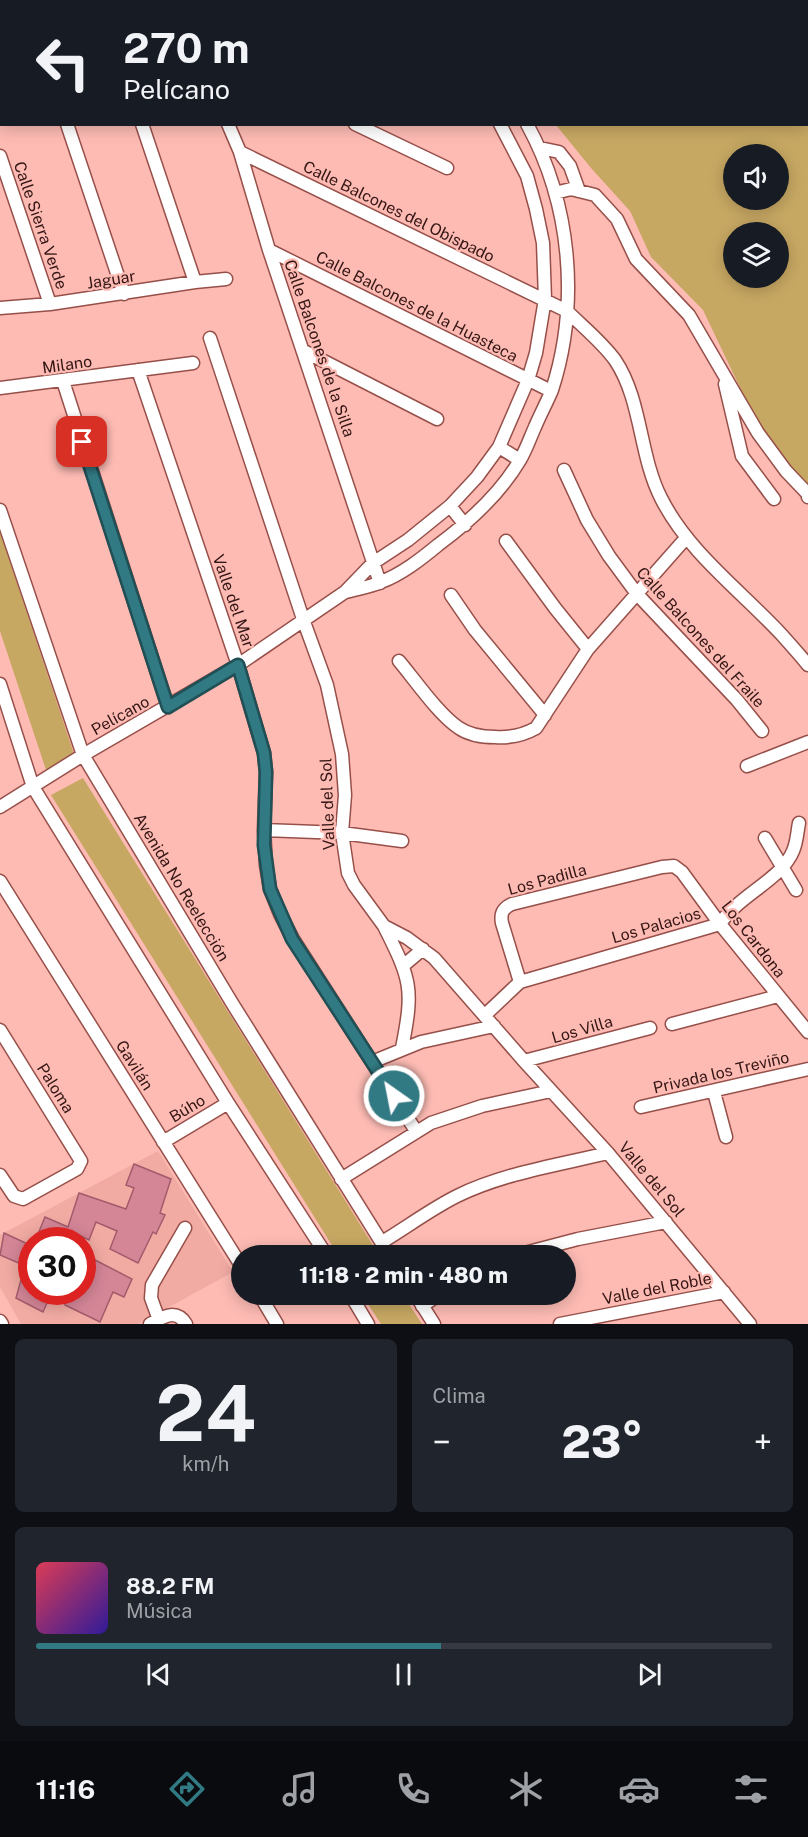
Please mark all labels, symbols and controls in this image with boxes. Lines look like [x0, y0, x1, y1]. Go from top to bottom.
text: 270 m [123, 23, 250, 72]
icon: left [24, 24, 102, 102]
text: Pelícano [123, 73, 230, 105]
map controls [723, 144, 789, 288]
button: sound [723, 144, 789, 210]
street label: Calle Balcones del Obispado [300, 157, 498, 266]
street label: Calle Sierra Verde [10, 159, 71, 292]
button: layers [723, 222, 789, 288]
street label: Calle Balcones de la Huasteca [313, 247, 521, 366]
street label: Calle Balcones de la Silla [280, 257, 359, 439]
street label: Jaguar [85, 266, 137, 293]
street label: Milano [41, 352, 93, 377]
pin [56, 416, 107, 467]
icon: arrive [65, 425, 98, 458]
street label: Valle del Mar [209, 552, 258, 650]
street label: Calle Balcones del Fraile [632, 563, 769, 712]
street label: Pelícano [88, 692, 153, 739]
street label: Valle del Sol [316, 757, 339, 851]
street label: Avenida No Reelección [130, 810, 233, 965]
street label: Los Padilla [506, 860, 589, 899]
street label: Los Cardona [718, 897, 790, 982]
street label: Los Palacios [609, 904, 703, 947]
street label: Los Villa [549, 1012, 615, 1047]
street label: Gavilán [112, 1037, 157, 1094]
street label: Privada los Treviño [651, 1048, 791, 1097]
street label: Paloma [33, 1060, 78, 1117]
position arrow [362, 1064, 426, 1128]
street label: Búho [166, 1090, 209, 1126]
street label: Valle del Sol [615, 1138, 689, 1221]
speed limit sign: 30 [18, 1227, 96, 1305]
text: 11:18 · 2 min · 480 m [299, 1262, 508, 1288]
street label: Valle del Roble [601, 1269, 713, 1308]
text: 24 [155, 1367, 256, 1459]
text: Clima [433, 1384, 486, 1408]
text: 23° [561, 1415, 643, 1468]
text: − [433, 1423, 451, 1461]
text: + [754, 1423, 772, 1461]
text: km/h [182, 1452, 229, 1476]
text: 88.2 FM [126, 1573, 214, 1599]
text: Música [126, 1599, 192, 1623]
icon: previous [142, 1658, 175, 1691]
icon: pause [387, 1658, 420, 1691]
icon: next [633, 1658, 666, 1691]
icon: directions [166, 1768, 208, 1810]
icon: music [279, 1768, 321, 1810]
icon: phone [392, 1768, 434, 1810]
icon: climate [505, 1768, 547, 1810]
icon: car [618, 1768, 660, 1810]
icon: filters [730, 1768, 772, 1810]
text: 11:16 [35, 1773, 95, 1805]

